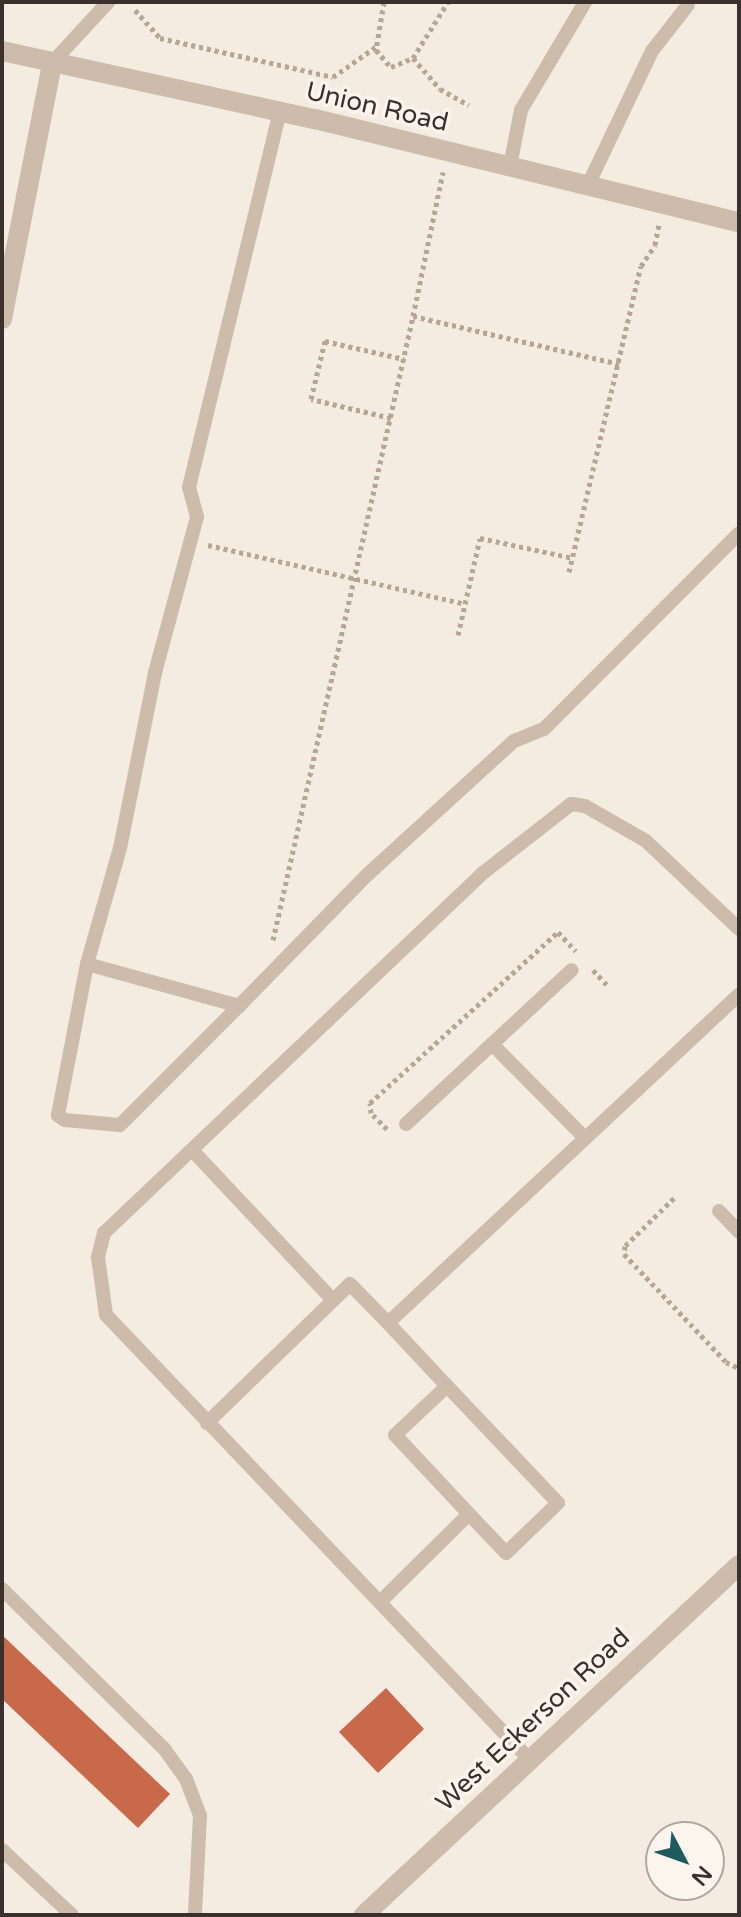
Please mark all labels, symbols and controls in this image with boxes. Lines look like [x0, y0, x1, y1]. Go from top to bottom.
street label: Union Road [303, 75, 451, 139]
street label: West Eckerson Road [430, 1622, 636, 1818]
north arrow [645, 1821, 725, 1901]
text: N [686, 1860, 717, 1891]

